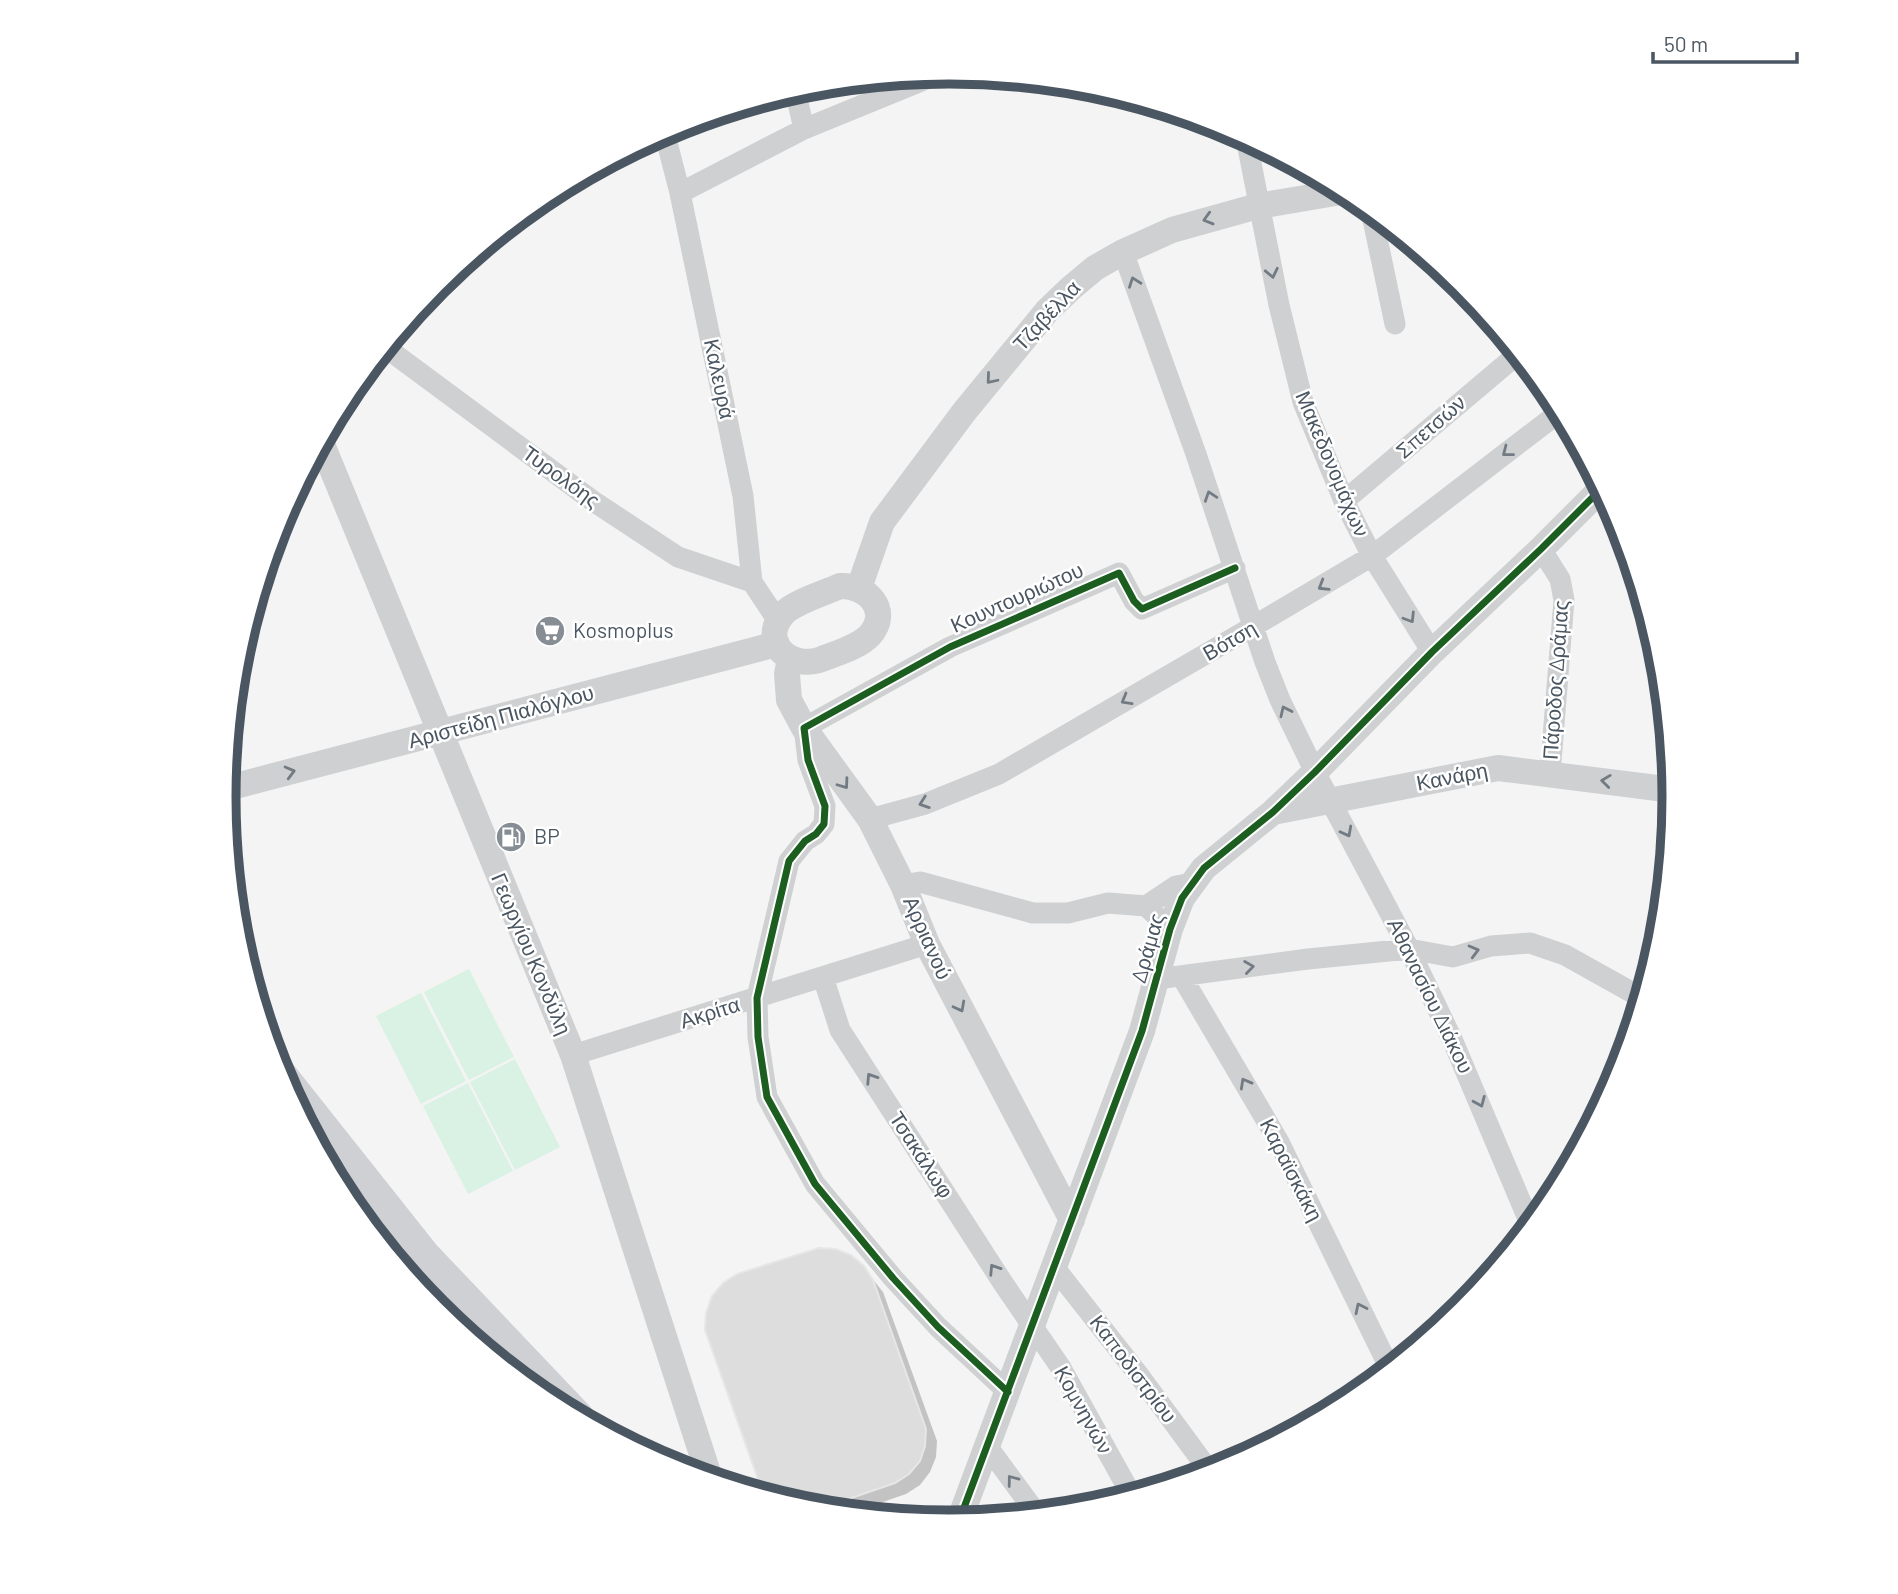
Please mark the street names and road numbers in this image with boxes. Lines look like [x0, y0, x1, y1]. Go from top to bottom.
street label: Τζαβέλλα [1007, 275, 1085, 355]
street label: Καλευρά [700, 336, 741, 421]
street label: Μακεδονομάχων [1291, 387, 1375, 540]
street label: Σπετσών [1390, 389, 1470, 463]
street label: Τυρολόης [518, 439, 605, 512]
street label: Κουντουριώτου [946, 556, 1087, 637]
street label: Πάροδος Δράμας [1536, 599, 1573, 760]
street label: Βότση [1198, 614, 1261, 665]
street label: Αριστείδη Πιαλόγλου [405, 679, 596, 752]
street label: Κανάρη [1414, 756, 1490, 795]
street label: Γεωργίου Κονδύλη [487, 869, 578, 1038]
street label: Αρριανού [899, 892, 958, 983]
street label: Δράμας [1125, 910, 1168, 985]
street label: Αθανασίου Διάκου [1383, 914, 1480, 1077]
street label: Ακρίτα [677, 991, 743, 1032]
street label: Τσακάλωφ [885, 1106, 959, 1202]
street label: Καραϊσκάκη [1256, 1114, 1329, 1225]
street label: Καποδιστρίου [1086, 1309, 1183, 1427]
street label: Κομνηνών [1050, 1361, 1119, 1458]

